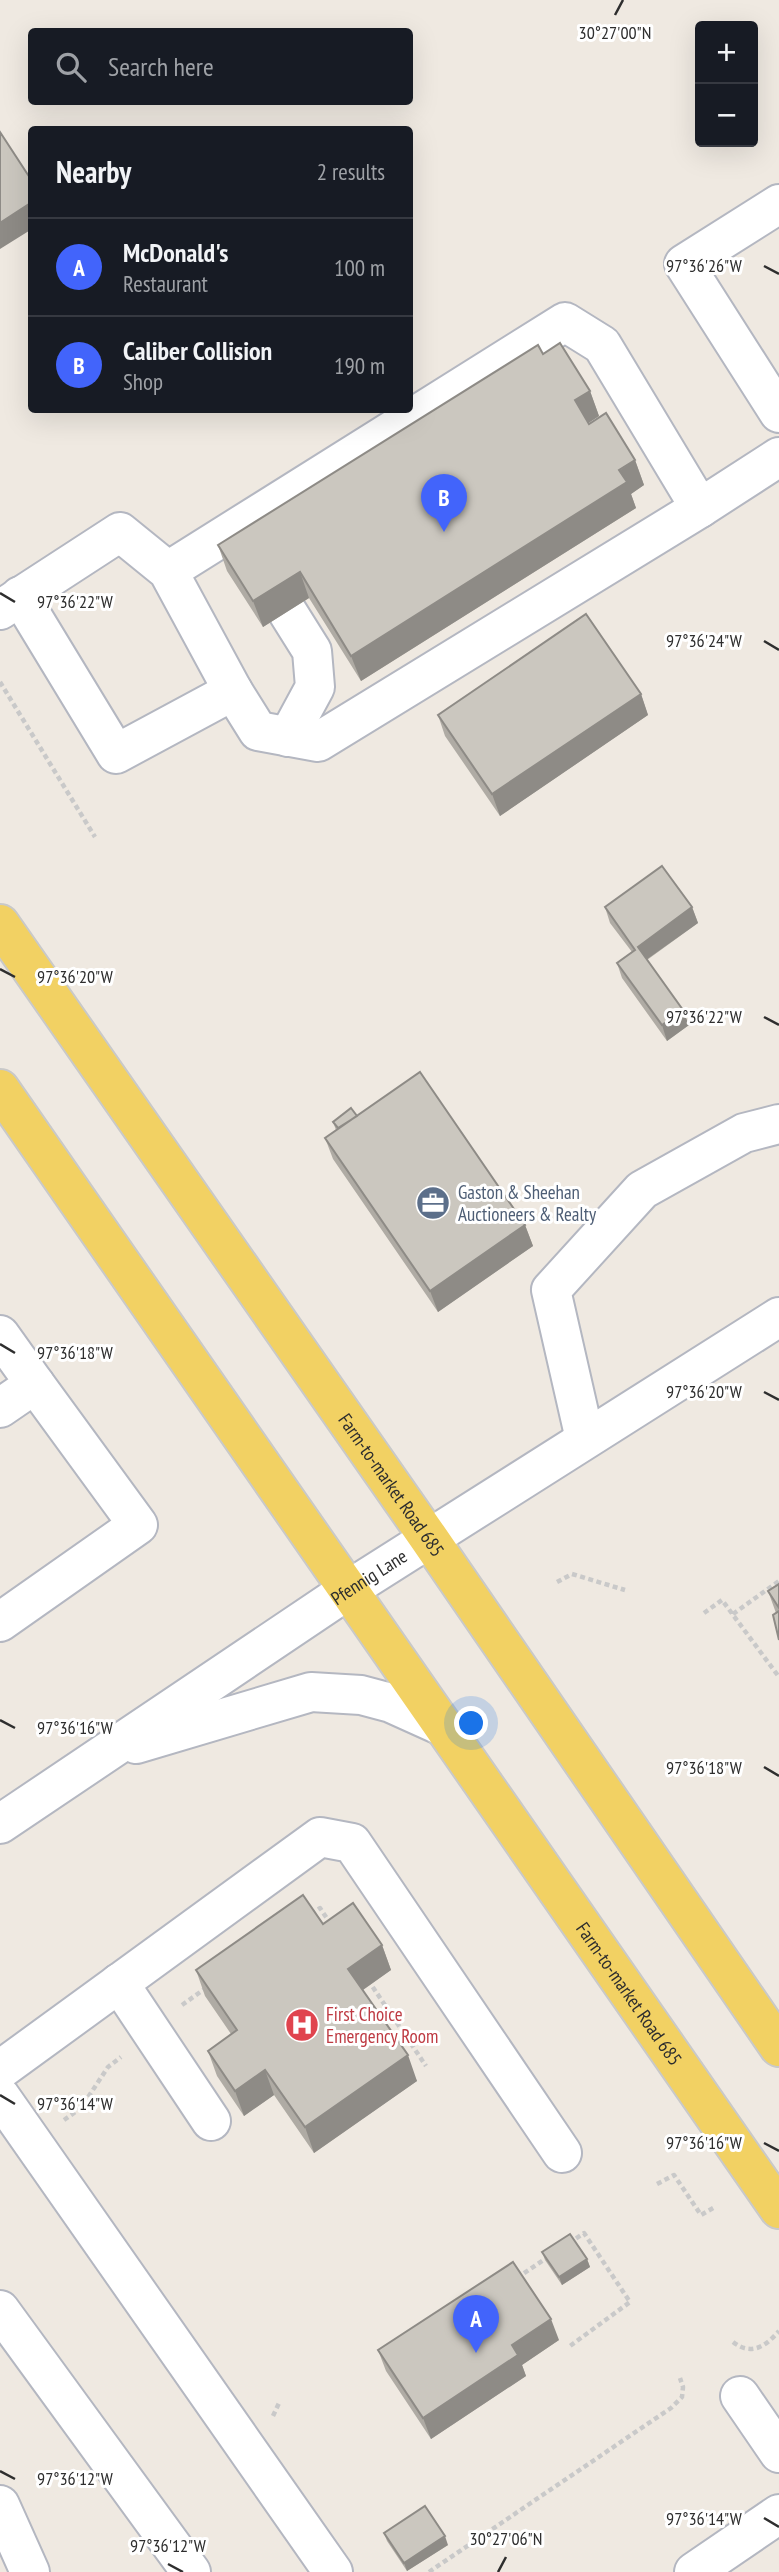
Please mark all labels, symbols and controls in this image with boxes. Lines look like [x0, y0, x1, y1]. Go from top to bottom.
text: 30°27'00"N [579, 21, 651, 44]
map controls [695, 21, 758, 147]
button: + [695, 21, 758, 84]
search box [28, 28, 413, 105]
icon: search [52, 48, 90, 86]
text: Search here [108, 50, 214, 83]
button: − [695, 84, 758, 147]
text: Nearby [56, 152, 131, 191]
text: 2 results [317, 157, 385, 186]
text: McDonald's [123, 236, 228, 269]
text: A [73, 253, 85, 282]
text: 100 m [334, 253, 385, 282]
text: 97°36'26"W [666, 254, 742, 277]
text: Restaurant [123, 269, 208, 298]
text: Caliber Collision [123, 334, 272, 367]
text: B [73, 351, 85, 380]
text: 190 m [334, 351, 385, 380]
text: Shop [123, 367, 163, 396]
pin: B [421, 474, 467, 532]
text: 97°36'22"W [37, 590, 113, 613]
text: 97°36'24"W [666, 629, 742, 652]
text: 97°36'20"W [37, 965, 113, 988]
text: 97°36'22"W [666, 1005, 742, 1028]
place label: Gaston & Sheehan Auctioneers & Realty [458, 1180, 597, 1226]
office icon: Gaston & Sheehan Auctioneers & Realty [414, 1184, 452, 1222]
text: 97°36'18"W [37, 1341, 113, 1364]
text: 97°36'20"W [666, 1380, 742, 1403]
street label: Farm-to-market Road 685 [333, 1409, 450, 1561]
street label: Pfennig Lane [326, 1544, 412, 1610]
your location [454, 1706, 488, 1740]
text: 97°36'16"W [37, 1716, 113, 1739]
text: 97°36'18"W [666, 1756, 742, 1779]
street label: Farm-to-market Road 685 [571, 1917, 687, 2070]
place label: First Choice Emergency Room [326, 2002, 438, 2048]
hospital icon: First Choice Emergency Room [283, 2006, 321, 2044]
text: 97°36'14"W [37, 2092, 113, 2115]
text: 97°36'16"W [666, 2131, 742, 2154]
pin: A [453, 2295, 499, 2353]
text: 97°36'12"W [37, 2467, 113, 2490]
text: 97°36'14"W [666, 2507, 742, 2530]
text: 30°27'06"N [470, 2527, 542, 2550]
text: 97°36'12"W [130, 2534, 206, 2557]

